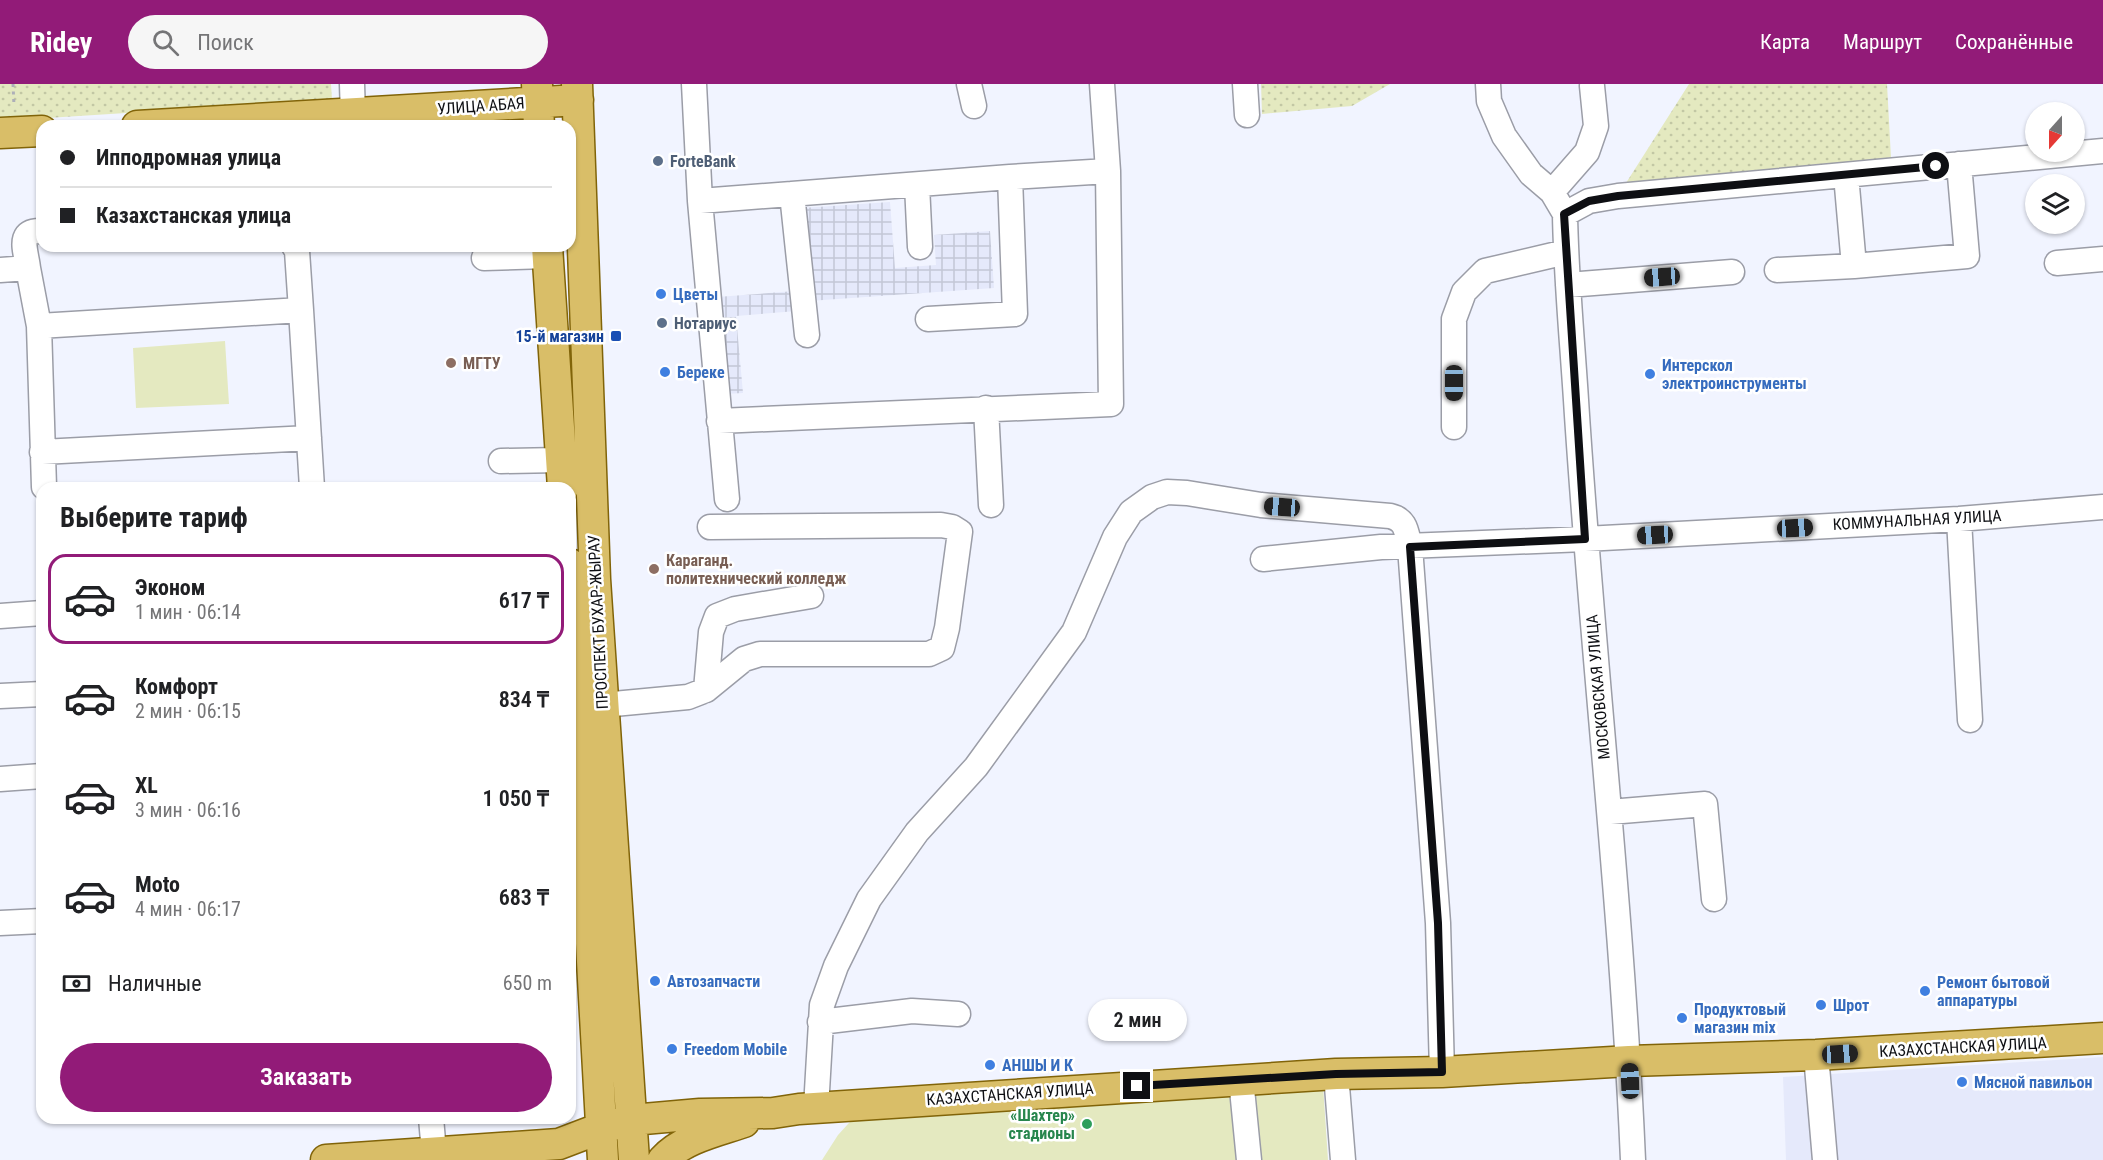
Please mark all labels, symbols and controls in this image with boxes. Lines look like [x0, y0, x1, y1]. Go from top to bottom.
search box [128, 15, 548, 69]
text: Ridey [30, 26, 92, 59]
icon: search [149, 26, 182, 59]
text: Поиск [197, 30, 254, 55]
text: Карта [1760, 30, 1810, 54]
text: Маршрут [1843, 30, 1922, 54]
text: Сохранённые [1955, 30, 2073, 54]
street label: УЛИЦА АБАЯ [437, 93, 525, 119]
north arrow [2025, 102, 2085, 162]
map controls [2025, 102, 2085, 234]
text: Ипподромная улица [96, 145, 281, 170]
place label: ForteBank [670, 152, 736, 171]
route start [1922, 152, 1949, 179]
marker: ForteBank [651, 154, 665, 168]
button: layers [2025, 174, 2085, 234]
text: Казахстанская улица [96, 203, 291, 228]
car [1643, 267, 1681, 287]
place label: Цветы [673, 285, 718, 304]
marker: Цветы [654, 287, 668, 301]
place label: Нотариус [674, 314, 737, 333]
marker: Нотариус [655, 316, 669, 330]
place label: 15-й магазин [516, 327, 604, 346]
marker: 15-й магазин [609, 329, 623, 343]
place label: МГТУ [463, 354, 501, 373]
marker: МГТУ [444, 356, 458, 370]
place label: Интерскол электроинструменты [1662, 356, 1807, 393]
place label: Береке [677, 363, 725, 382]
marker: Береке [658, 365, 672, 379]
car [1445, 365, 1463, 401]
marker: Интерскол электроинструменты [1643, 367, 1657, 381]
car [1263, 497, 1301, 517]
text: Выберите тариф [60, 502, 248, 534]
street label: КОММУНАЛЬНАЯ УЛИЦА [1832, 506, 2002, 534]
car [1777, 518, 1813, 538]
car [1637, 525, 1673, 545]
street label: ПРОСПЕКТ БУХАР-ЖЫРАУ [584, 534, 612, 710]
place label: Караганд. политехнический колледж [666, 551, 846, 588]
marker: Караганд. политехнический колледж [647, 562, 661, 576]
icon: car [63, 572, 117, 626]
text: Эконом [135, 575, 205, 600]
text: 617 ₸ [499, 588, 549, 613]
text: 1 мин · 06:14 [135, 600, 241, 624]
street label: МОСКОВСКАЯ УЛИЦА [1582, 614, 1614, 760]
icon: car [63, 671, 117, 725]
text: Комфорт [135, 674, 218, 699]
text: 834 ₸ [499, 687, 549, 712]
text: 2 мин · 06:15 [135, 699, 241, 723]
icon: car [63, 770, 117, 824]
text: XL [135, 773, 158, 798]
text: 1 050 ₸ [483, 786, 549, 811]
text: 3 мин · 06:16 [135, 798, 241, 822]
icon: car [63, 869, 117, 923]
text: Moto [135, 872, 180, 897]
text: 683 ₸ [499, 885, 549, 910]
text: 4 мин · 06:17 [135, 897, 241, 921]
icon: cash [60, 967, 93, 1000]
text: Наличные [108, 971, 202, 996]
text: 650 m [503, 971, 552, 995]
place label: Автозапчасти [667, 972, 760, 991]
place label: Ремонт бытовой аппаратуры [1937, 973, 2050, 1010]
marker: Автозапчасти [648, 974, 662, 988]
marker: Ремонт бытовой аппаратуры [1918, 984, 1932, 998]
place label: Шрот [1833, 996, 1869, 1015]
marker: Шрот [1814, 998, 1828, 1012]
callout: 2 мин [1088, 999, 1186, 1041]
place label: Продуктовый магазин mix [1694, 1000, 1786, 1037]
text: 2 мин [1114, 1008, 1161, 1032]
marker: Продуктовый магазин mix [1675, 1011, 1689, 1025]
street label: КАЗАХСТАНСКАЯ УЛИЦА [1879, 1033, 2047, 1061]
place label: Freedom Mobile [684, 1040, 787, 1059]
marker: Freedom Mobile [665, 1042, 679, 1056]
button: Заказать [60, 1043, 552, 1112]
car [1822, 1044, 1858, 1064]
place label: АНШЫ И К [1002, 1056, 1074, 1075]
marker: АНШЫ И К [983, 1058, 997, 1072]
car [1620, 1063, 1640, 1099]
route end [1123, 1072, 1150, 1099]
place label: Мясной павильон [1974, 1073, 2092, 1092]
marker: Мясной павильон [1955, 1075, 1969, 1089]
street label: КАЗАХСТАНСКАЯ УЛИЦА [926, 1079, 1094, 1109]
place label: «Шахтер» стадионы [1008, 1106, 1075, 1143]
marker: «Шахтер» стадионы [1080, 1117, 1094, 1131]

